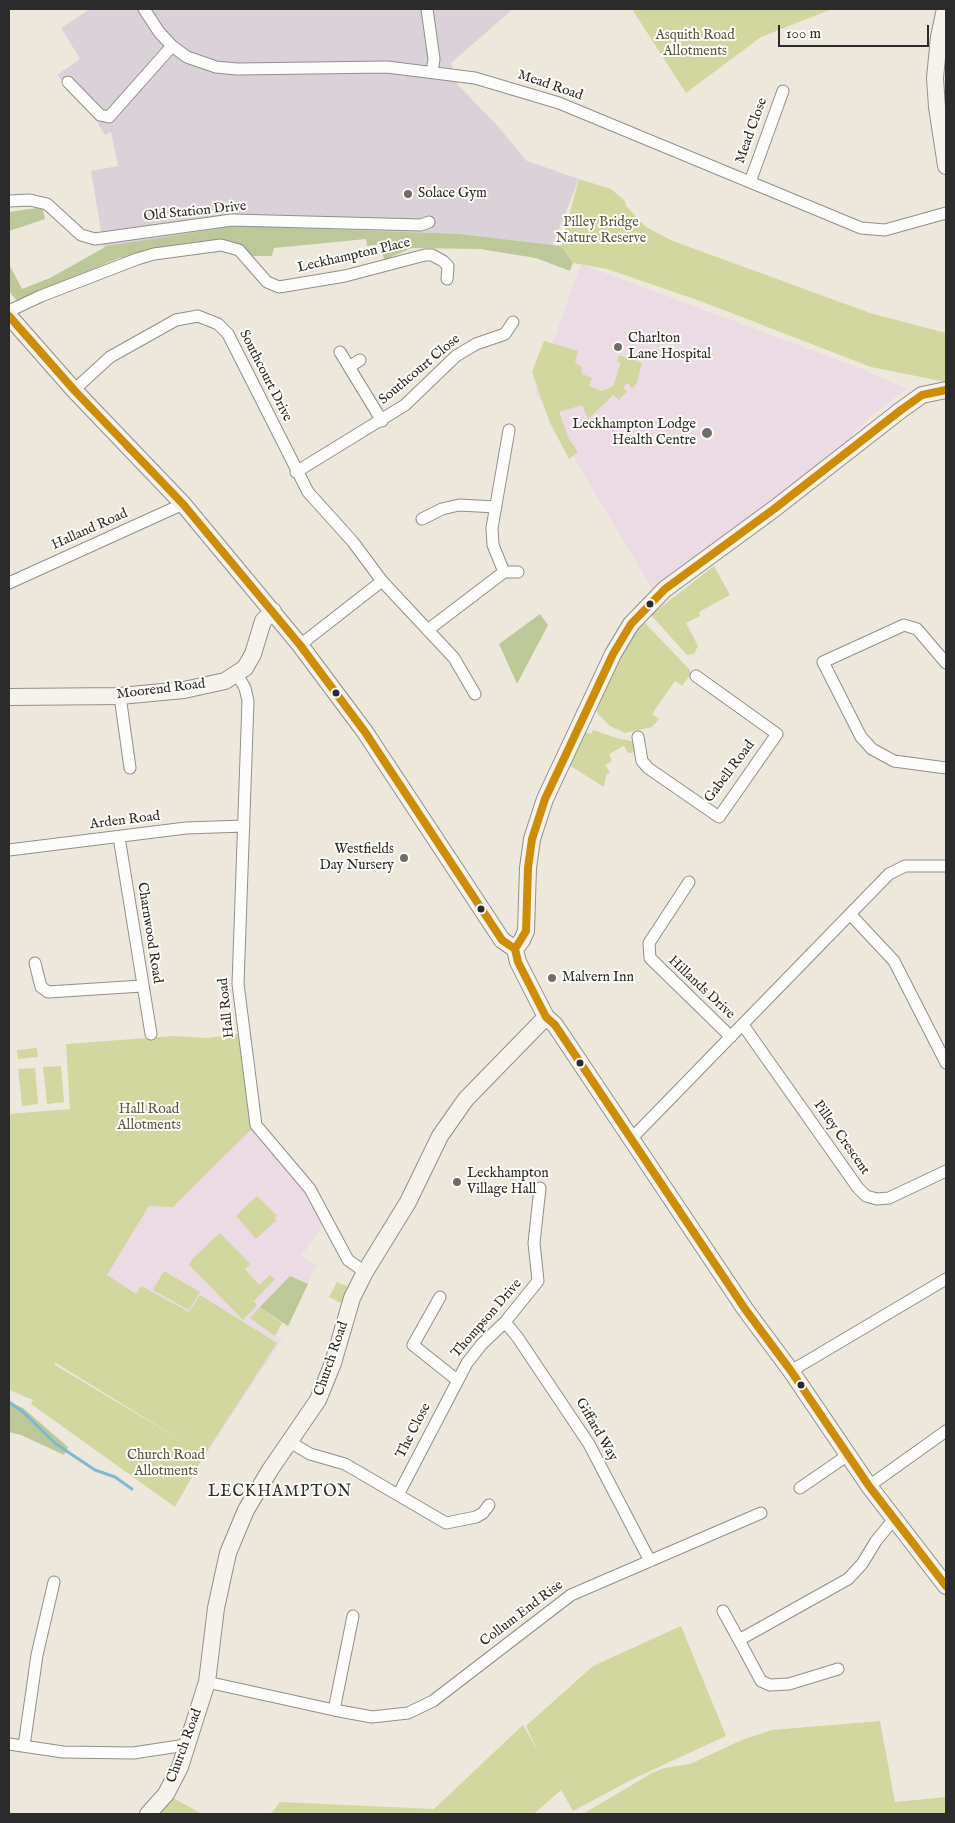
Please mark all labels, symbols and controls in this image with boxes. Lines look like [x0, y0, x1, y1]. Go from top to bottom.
scale bar [780, 15, 931, 47]
text: 100 m [786, 24, 821, 43]
park label: Asquith Road Allotments [655, 28, 735, 60]
street label: Mead Road [515, 67, 585, 105]
street label: Mead Close [732, 96, 772, 166]
place label: Solace Gym [418, 186, 487, 202]
marker: Solace Gym [402, 188, 414, 200]
street label: Old Station Drive [143, 198, 247, 226]
park label: Pilley Bridge Nature Reserve [556, 215, 646, 248]
street label: Leckhampton Place [296, 235, 412, 277]
street label: Southcourt Drive [235, 327, 295, 425]
street label: Southcourt Close [376, 331, 464, 409]
place label: Charlton Lane Hospital [628, 331, 711, 364]
marker: Charlton Lane Hospital [612, 341, 624, 353]
place label: Leckhampton Lodge Health Centre [572, 417, 696, 450]
marker: Leckhampton Lodge Health Centre [700, 426, 714, 440]
street label: Halland Road [49, 506, 131, 554]
unlabelled marker [645, 599, 655, 609]
street label: Moorend Road [116, 676, 206, 704]
unlabelled marker [331, 688, 341, 698]
street label: Gabell Road [701, 738, 759, 806]
street label: Arden Road [89, 808, 161, 834]
place label: Westfields Day Nursery [319, 842, 394, 874]
marker: Westfields Day Nursery [398, 852, 410, 864]
street label: Charnwood Road [133, 881, 165, 985]
unlabelled marker [476, 904, 486, 914]
street label: Hillands Drive [664, 953, 738, 1023]
place label: Malvern Inn [562, 970, 634, 986]
marker: Malvern Inn [546, 972, 558, 984]
street label: Hall Road [215, 977, 239, 1039]
unlabelled marker [575, 1058, 585, 1068]
street label: Pilley Crescent [809, 1098, 873, 1178]
park label: Hall Road Allotments [117, 1102, 181, 1134]
place label: Leckhampton Village Hall [467, 1166, 549, 1198]
marker: Leckhampton Village Hall [451, 1176, 463, 1188]
street label: Thompson Drive [448, 1276, 526, 1362]
street label: Church Road [311, 1319, 353, 1399]
unlabelled marker [796, 1380, 806, 1390]
street label: Giffard Way [571, 1395, 621, 1465]
street label: The Close [393, 1401, 435, 1461]
park label: Church Road Allotments [127, 1448, 205, 1480]
district label: LECKHAMPTON [207, 1483, 353, 1503]
street label: Collum End Rise [477, 1577, 567, 1651]
street label: Church Road [164, 1707, 206, 1785]

